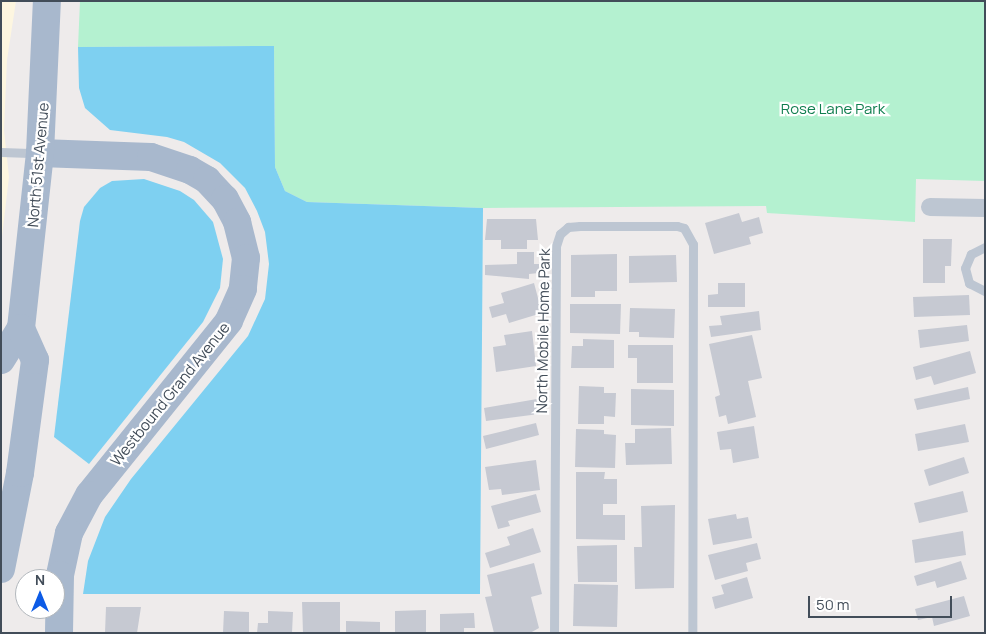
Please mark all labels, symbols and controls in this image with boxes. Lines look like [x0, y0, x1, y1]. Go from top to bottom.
park label: Rose Lane Park [781, 100, 885, 118]
street label: North 51st Avenue [24, 102, 52, 228]
street label: North Mobile Home Park [533, 248, 553, 414]
street label: Westbound Grand Avenue [107, 319, 233, 469]
north arrow [15, 569, 65, 619]
text: N [35, 570, 45, 589]
scale bar [811, 586, 955, 618]
text: 50 m [816, 594, 850, 615]

